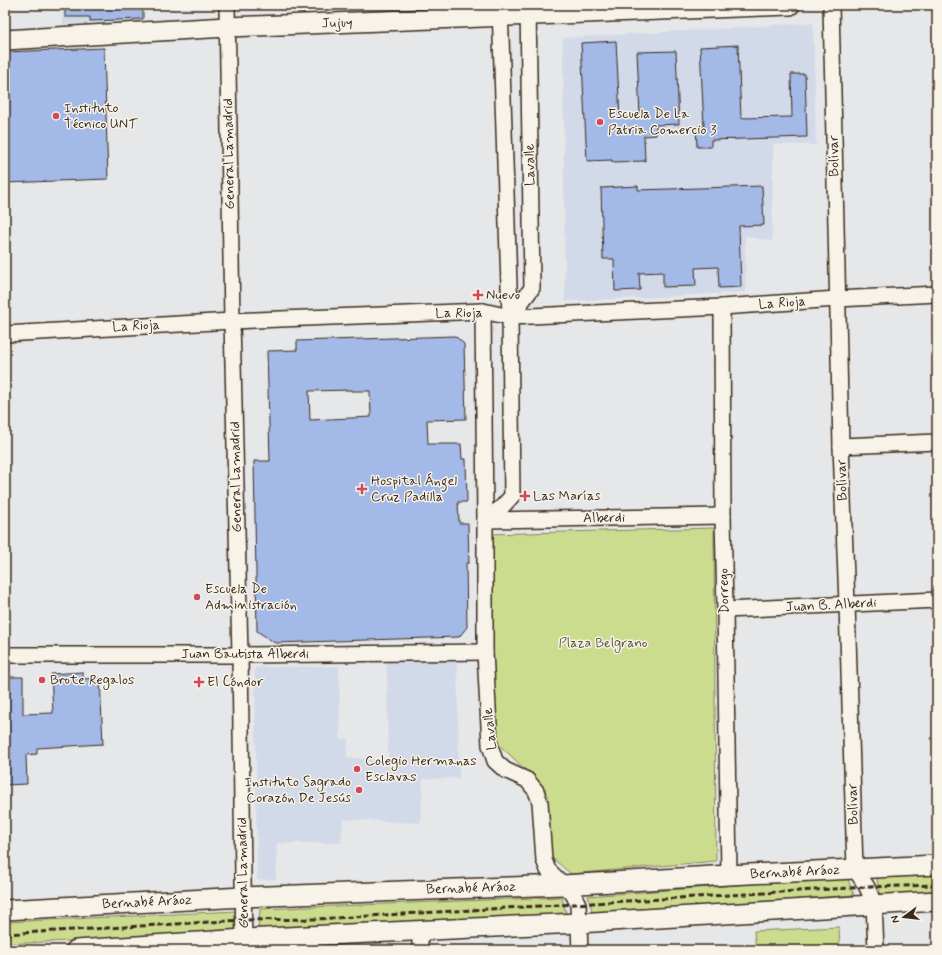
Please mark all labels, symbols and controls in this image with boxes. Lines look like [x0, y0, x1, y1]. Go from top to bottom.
street label: Jujuy [321, 13, 353, 33]
street label: General Lamadrid [219, 98, 239, 210]
place label: Instituto Técnico UNT [64, 99, 138, 133]
place label: Escuela De La Patria Comercio 3 [608, 105, 717, 139]
marker: Instituto Técnico UNT [51, 111, 61, 121]
marker: Escuela De La Patria Comercio 3 [595, 117, 605, 127]
street label: Bolívar [825, 135, 843, 177]
street label: Lavalle [521, 143, 539, 186]
place label: Nuevo [486, 286, 520, 304]
marker: Nuevo [473, 290, 483, 300]
street label: La Rioja [758, 292, 806, 314]
street label: La Rioja [435, 304, 483, 322]
street label: La Rioja [112, 316, 160, 336]
street label: General Lamadrid [226, 421, 246, 533]
street label: Bolívar [832, 459, 852, 501]
place label: Hospital Ángel Cruz Padilla [371, 472, 457, 506]
marker: Hospital Ángel Cruz Padilla [356, 483, 368, 495]
place label: Las Marías [533, 487, 600, 505]
marker: Las Marías [520, 491, 530, 501]
street label: Alberdi [583, 509, 625, 527]
street label: Dorrego [715, 568, 733, 614]
place label: Escuela De Administración [205, 580, 297, 614]
marker: Escuela De Administración [192, 592, 202, 602]
street label: Juan B. Alberdi [785, 594, 877, 616]
park label: Plaza Belgrano [558, 634, 648, 653]
street label: Juan Bautista Alberdi [181, 645, 309, 663]
place label: Brote Regalos [50, 671, 134, 690]
place label: El Cóndor [207, 673, 264, 691]
marker: Brote Regalos [37, 675, 47, 685]
marker: El Cóndor [194, 677, 204, 687]
street label: Lavalle [479, 707, 501, 751]
place label: Colegio Hermanas Esclavas [365, 752, 477, 786]
marker: Colegio Hermanas Esclavas [352, 764, 362, 774]
place label: Instituto Sagrado Corazón De Jesús [245, 773, 351, 807]
street label: Bolívar [843, 783, 863, 825]
marker: Instituto Sagrado Corazón De Jesús [354, 785, 364, 795]
street label: General Lamadrid [233, 817, 253, 929]
street label: Bernabé Aráoz [750, 861, 841, 883]
street label: Bernabé Aráoz [426, 877, 516, 899]
street label: Bernabé Aráoz [102, 891, 193, 913]
north arrow [884, 897, 924, 937]
text: N [888, 914, 903, 925]

